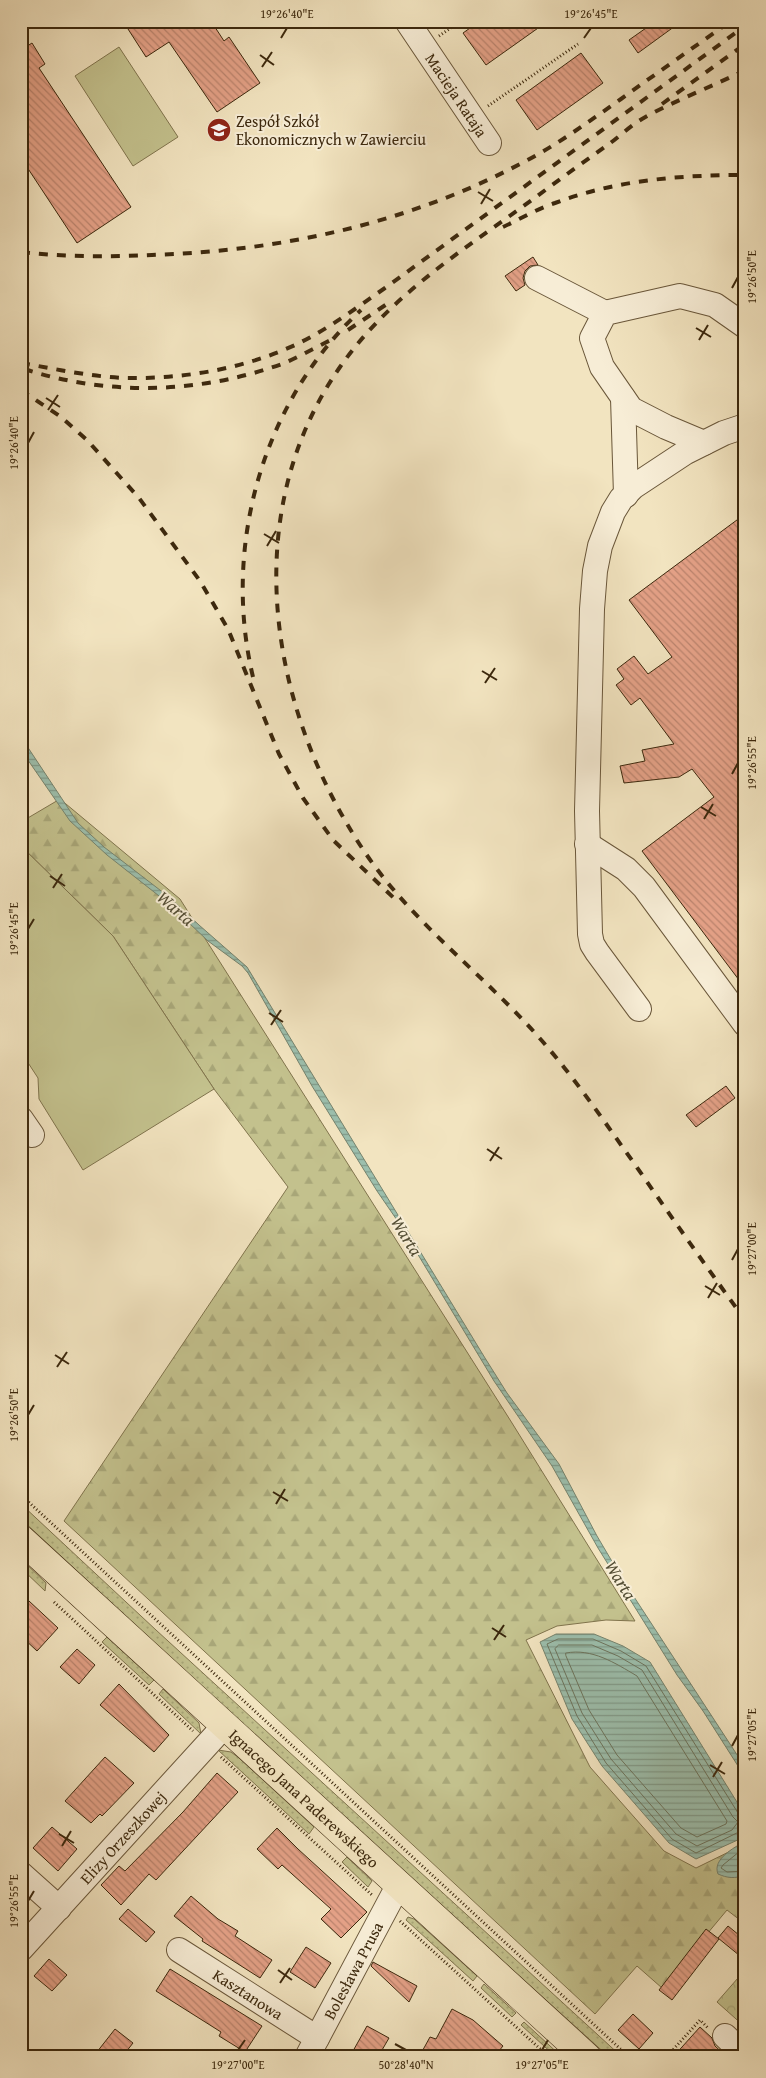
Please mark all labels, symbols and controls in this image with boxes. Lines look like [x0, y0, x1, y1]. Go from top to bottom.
text: 19°26'40"E [260, 5, 314, 22]
text: 19°26'45"E [564, 5, 618, 22]
street label: Macieja Rataja [420, 48, 494, 142]
place label: Zespół Szkół Ekonomicznych w Zawierciu [236, 109, 426, 151]
school or university icon: Zespół Szkół Ekonomicznych w Zawierciu [206, 117, 232, 143]
text: 19°26'50"E [743, 250, 760, 304]
text: 19°26'40"E [5, 416, 22, 470]
text: 19°26'55"E [743, 736, 760, 790]
water label: Warta [151, 884, 201, 933]
text: 19°26'45"E [5, 902, 22, 956]
water label: Warta [384, 1211, 430, 1262]
text: 19°27'00"E [743, 1222, 760, 1276]
text: 19°26'50"E [5, 1388, 22, 1442]
water label: Warta [598, 1555, 644, 1606]
text: 19°27'05"E [743, 1708, 760, 1762]
street label: Ignacego Jana Paderewskiego [224, 1723, 385, 1873]
street label: Elizy Orzeszkowej [74, 1786, 171, 1889]
text: 19°26'55"E [5, 1874, 22, 1928]
street label: Bolesława Prusa [317, 1917, 389, 2024]
street label: Kasztanowa [208, 1963, 288, 2026]
text: 19°27'00"E [211, 2056, 265, 2073]
text: 50°28'40"N [378, 2056, 434, 2073]
text: 19°27'05"E [515, 2056, 569, 2073]

